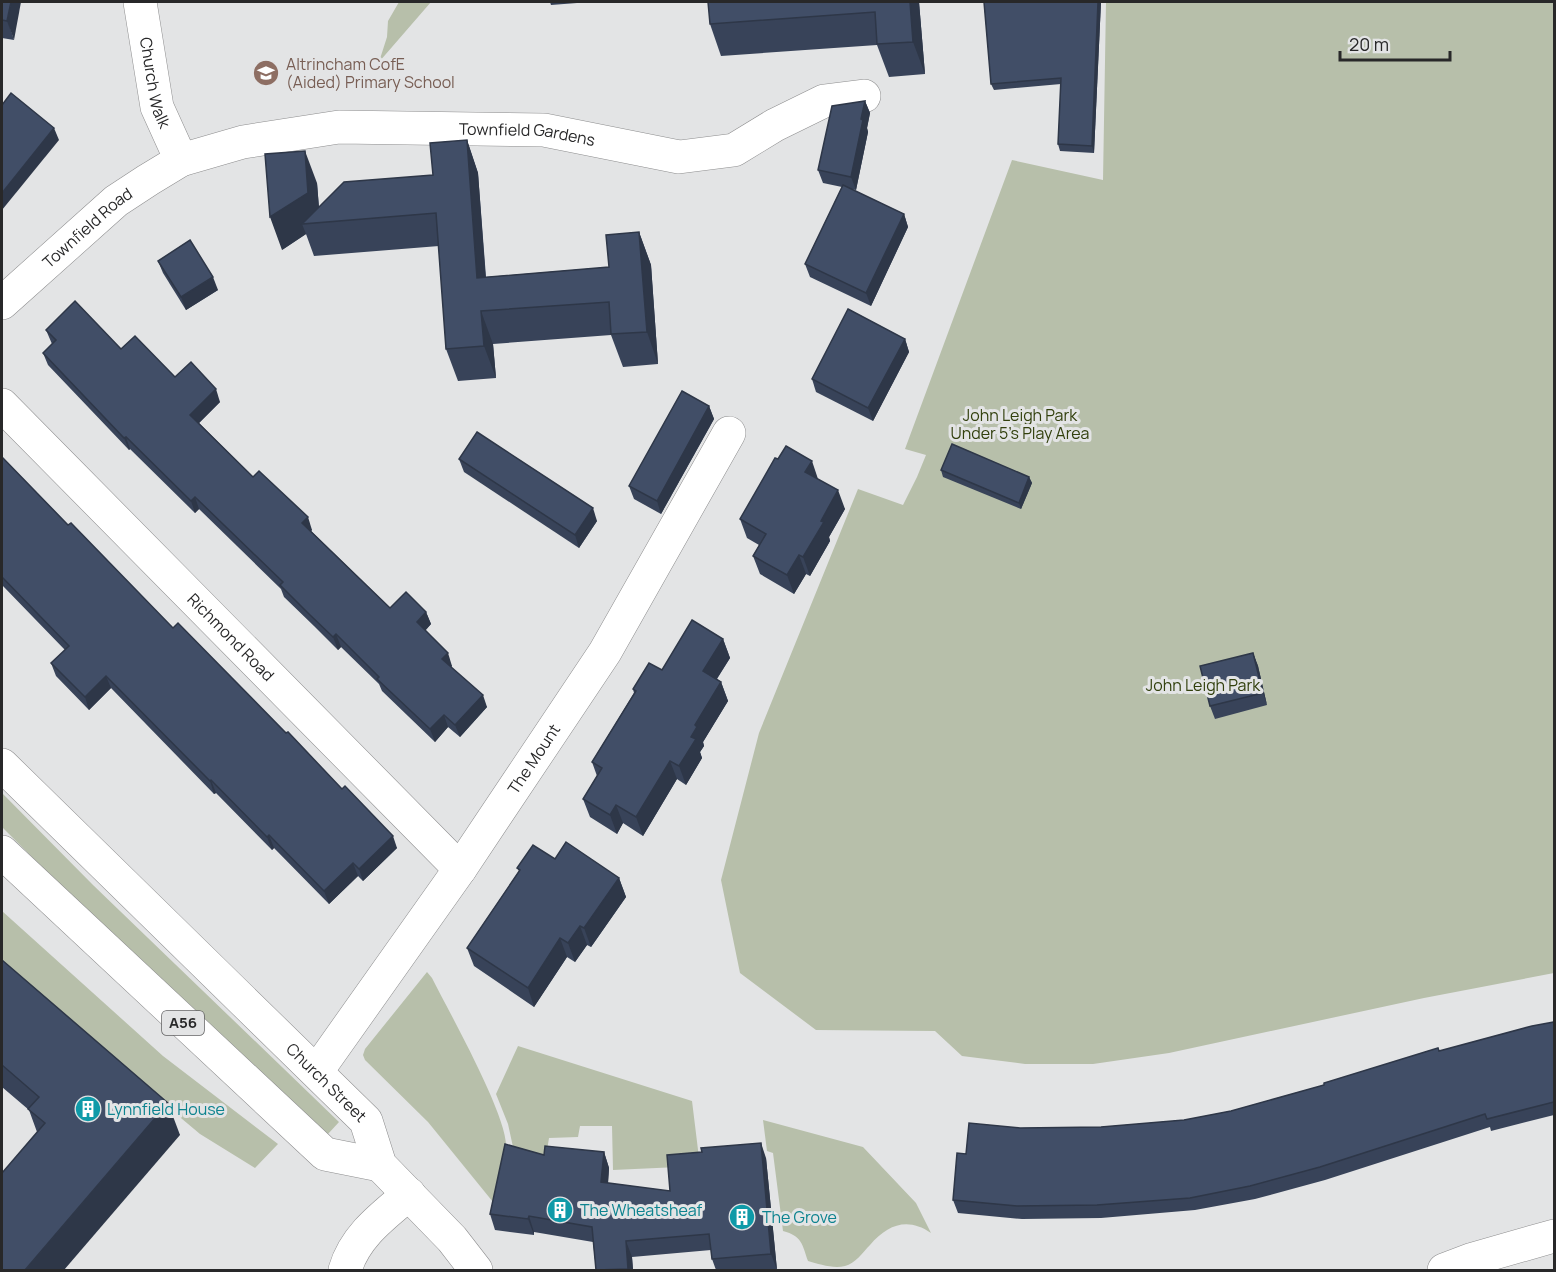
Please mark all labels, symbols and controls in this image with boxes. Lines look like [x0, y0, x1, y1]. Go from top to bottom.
scale bar [1340, 24, 1450, 62]
text: 20 m [1349, 32, 1389, 56]
street label: Church Walk [135, 36, 176, 132]
place label: Altrincham CofE (Aided) Primary School [286, 53, 455, 93]
school or university icon: Altrincham CofE (Aided) Primary School [251, 58, 281, 88]
street label: Townfield Gardens [459, 118, 597, 151]
street label: Townfield Road [38, 182, 137, 273]
park label: John Leigh Park Under 5's Play Area [951, 404, 1089, 444]
street label: Richmond Road [183, 588, 279, 686]
park label: John Leigh Park [1146, 674, 1261, 696]
street label: The Mount [502, 719, 565, 798]
road number: A56 [162, 1011, 204, 1035]
street label: Church Street [281, 1038, 372, 1127]
building icon: Lynnfield House [73, 1094, 103, 1124]
place label: Lynnfield House [107, 1098, 225, 1120]
building icon: The Wheatsheaf [545, 1195, 575, 1225]
place label: The Wheatsheaf [580, 1199, 703, 1221]
building icon: The Grove [727, 1202, 757, 1232]
place label: The Grove [762, 1206, 837, 1228]

